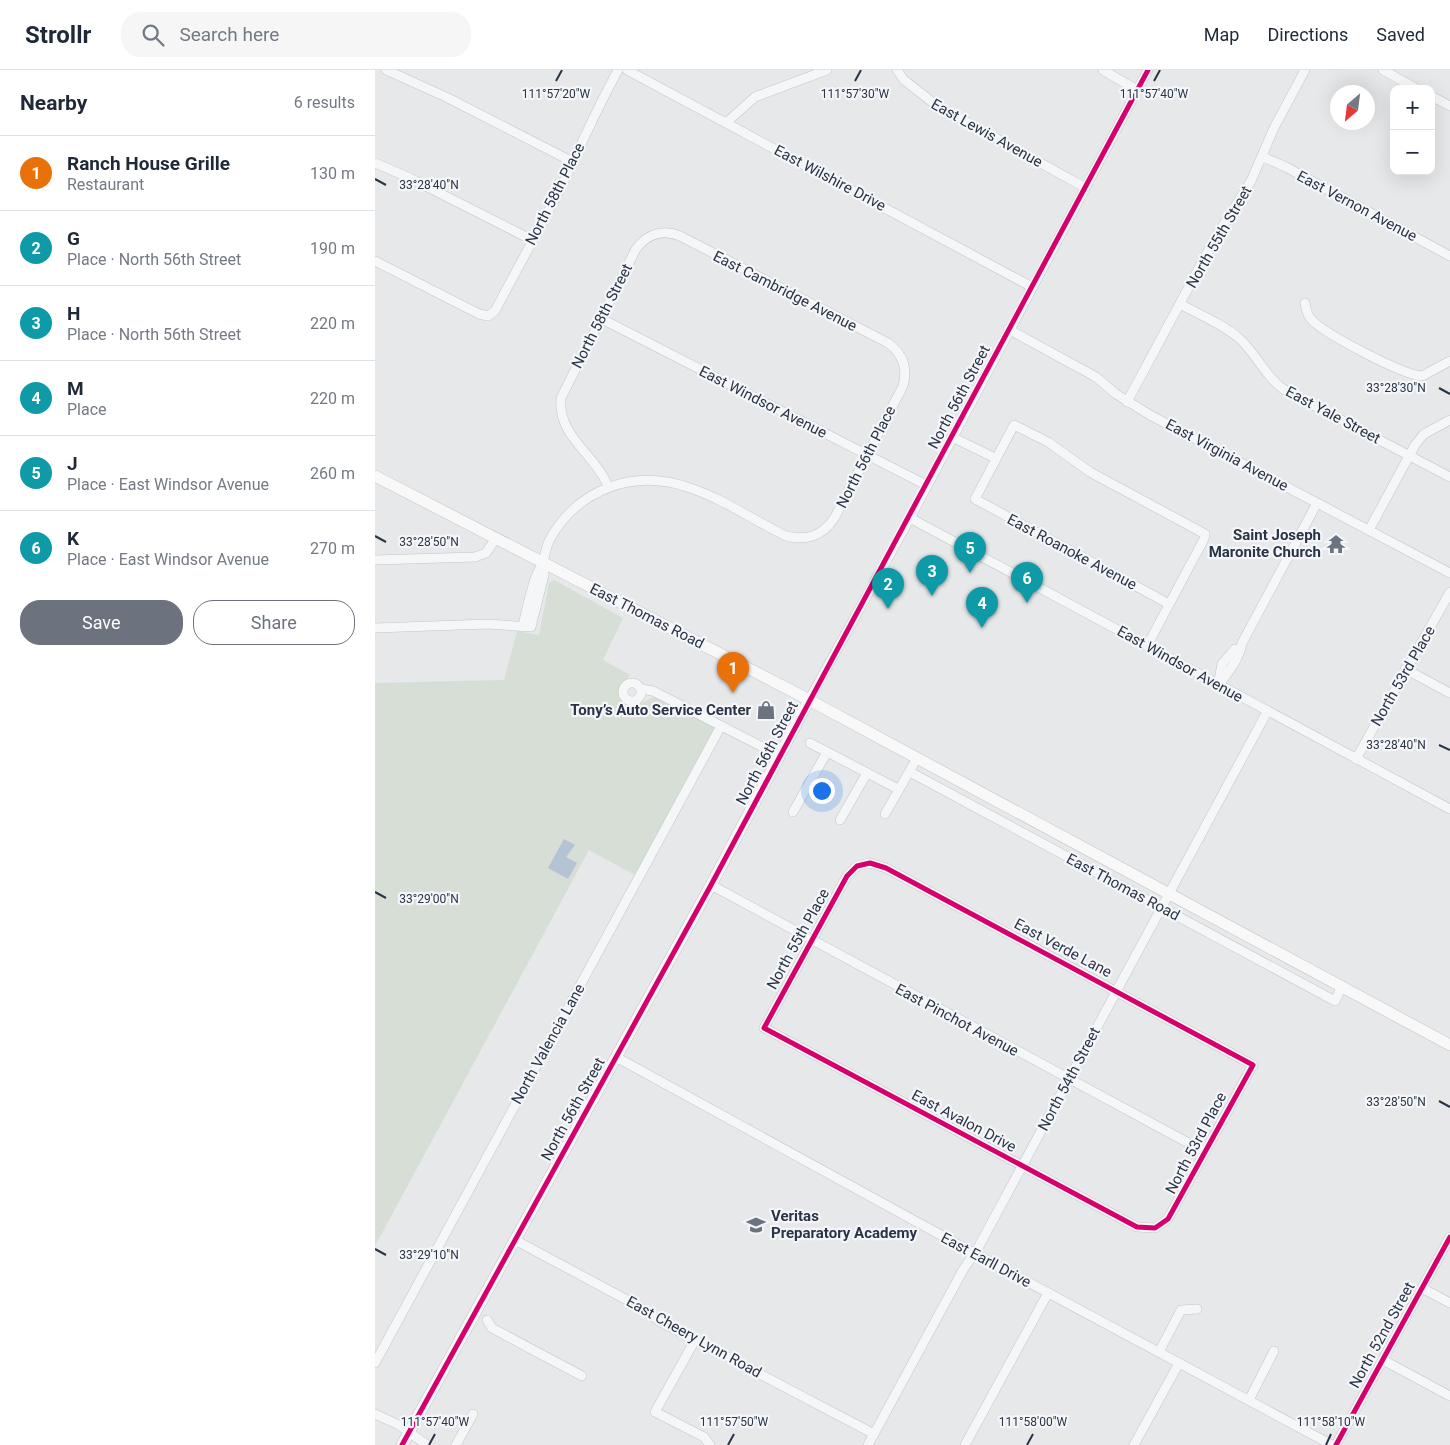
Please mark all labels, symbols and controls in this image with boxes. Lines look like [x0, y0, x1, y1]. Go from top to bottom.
search box [121, 12, 471, 57]
text: Strollr [25, 21, 91, 49]
icon: search [139, 21, 167, 49]
text: Search here [179, 23, 279, 46]
text: Map [1204, 24, 1239, 45]
text: Directions [1267, 24, 1348, 45]
text: Saved [1376, 24, 1425, 45]
north arrow [1330, 85, 1375, 130]
map controls [1390, 85, 1435, 175]
button: + [1390, 85, 1435, 130]
text: 111°57'20"W [522, 87, 590, 101]
text: 111°57'30"W [821, 87, 889, 101]
text: 111°57'40"W [1120, 87, 1188, 101]
text: Nearby [20, 91, 87, 115]
text: 6 results [294, 93, 355, 112]
street label: East Lewis Avenue [928, 95, 1046, 171]
button: − [1390, 130, 1435, 175]
street label: North 58th Place [521, 140, 589, 248]
street label: East Wilshire Drive [771, 141, 889, 215]
text: Ranch House Grille [67, 152, 230, 175]
text: 1 [31, 164, 41, 183]
text: 130 m [310, 164, 355, 183]
street label: East Vernon Avenue [1294, 167, 1420, 245]
text: Restaurant [67, 175, 144, 194]
text: 33°28'40"N [399, 178, 459, 192]
street label: North 55th Street [1182, 183, 1256, 291]
text: G [67, 227, 80, 250]
text: 2 [31, 239, 41, 258]
text: 190 m [310, 239, 355, 258]
street label: East Cambridge Avenue [710, 247, 860, 335]
text: Place · North 56th Street [67, 250, 241, 269]
street label: North 58th Street [568, 261, 636, 371]
text: H [67, 302, 80, 325]
text: 3 [31, 314, 41, 333]
text: 220 m [310, 314, 355, 333]
text: Place · North 56th Street [67, 325, 241, 344]
street label: North 56th Street [924, 342, 994, 452]
street label: East Windsor Avenue [696, 362, 830, 442]
text: M [67, 377, 84, 400]
text: 33°28'30"N [1366, 381, 1426, 395]
street label: East Yale Street [1283, 383, 1383, 448]
text: 4 [31, 389, 41, 408]
text: 220 m [310, 389, 355, 408]
text: Place [67, 400, 107, 419]
street label: North 56th Place [832, 403, 900, 511]
street label: East Virginia Avenue [1163, 415, 1291, 495]
text: J [67, 452, 78, 475]
text: 5 [31, 464, 41, 483]
text: 260 m [310, 464, 355, 483]
text: Place · East Windsor Avenue [67, 475, 269, 494]
street label: East Roanoke Avenue [1004, 510, 1140, 594]
place label: Saint Joseph Maronite Church [1209, 526, 1321, 561]
text: K [67, 527, 79, 550]
pin: 5 [954, 532, 986, 573]
temple icon: Saint Joseph Maronite Church [1325, 533, 1347, 555]
text: 33°28'50"N [399, 535, 459, 549]
text: 6 [31, 539, 41, 558]
text: 270 m [310, 539, 355, 558]
text: Place · East Windsor Avenue [67, 550, 269, 569]
pin: 3 [916, 555, 948, 596]
pin: 6 [1011, 562, 1043, 603]
pin: 2 [872, 568, 904, 609]
street label: East Thomas Road [587, 579, 707, 653]
pin: 4 [966, 587, 998, 628]
button: Save [20, 600, 183, 645]
button: Share [193, 600, 355, 645]
street label: East Windsor Avenue [1114, 622, 1246, 706]
street label: North 53rd Place [1367, 623, 1439, 729]
pin: 1 [717, 652, 749, 693]
street label: North 56th Street [732, 698, 802, 808]
shop icon: Tony’s Auto Service Center [755, 699, 777, 721]
place label: Tony’s Auto Service Center [570, 701, 751, 719]
text: 33°28'40"N [1366, 738, 1426, 752]
your location [809, 778, 835, 804]
street label: East Thomas Road [1063, 850, 1183, 924]
street label: North 55th Place [763, 885, 833, 993]
text: 33°29'00"N [399, 892, 459, 906]
street label: East Verde Lane [1011, 915, 1115, 981]
street label: East Pinchot Avenue [892, 980, 1022, 1060]
street label: North Valencia Lane [507, 981, 589, 1107]
street label: North 54th Street [1034, 1024, 1104, 1134]
street label: North 56th Street [537, 1054, 609, 1164]
street label: East Avalon Drive [909, 1086, 1019, 1156]
street label: North 53rd Place [1162, 1089, 1230, 1197]
text: 33°28'50"N [1366, 1095, 1426, 1109]
place label: Veritas Preparatory Academy [771, 1207, 918, 1242]
school or university icon: Veritas Preparatory Academy [745, 1214, 767, 1236]
street label: East Earll Drive [938, 1229, 1034, 1291]
text: 33°29'10"N [399, 1248, 459, 1262]
street label: North 52nd Street [1345, 1279, 1419, 1391]
street label: East Cheery Lynn Road [623, 1292, 765, 1382]
text: 111°57'40"W [401, 1415, 469, 1429]
text: 111°57'50"W [700, 1415, 768, 1429]
text: 111°58'00"W [999, 1415, 1067, 1429]
text: 111°58'10"W [1297, 1415, 1365, 1429]

